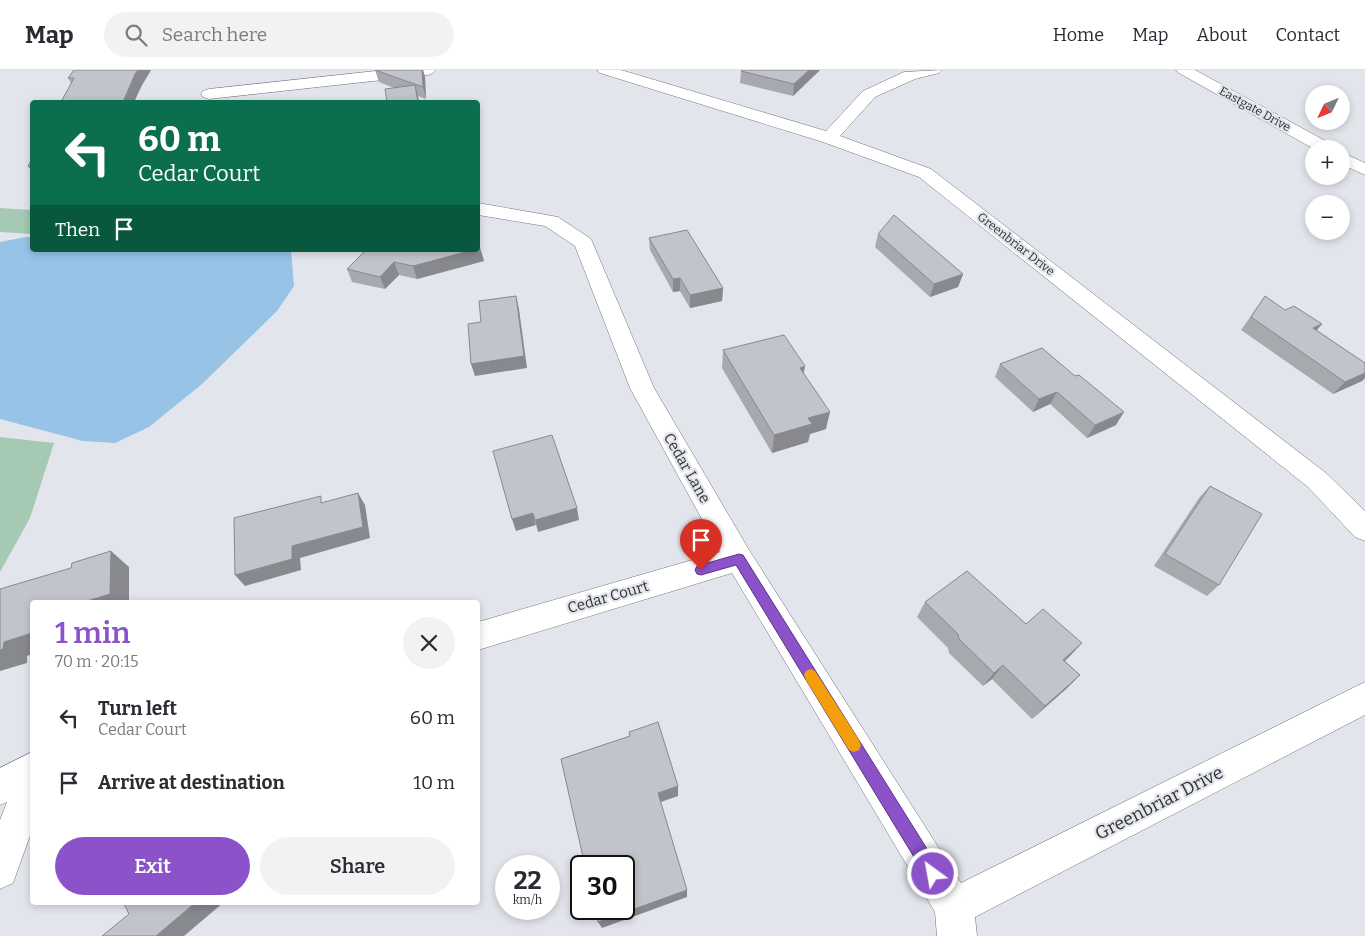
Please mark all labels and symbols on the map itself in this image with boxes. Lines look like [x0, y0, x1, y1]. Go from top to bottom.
street label: Eastgate Drive [1217, 84, 1293, 134]
north arrow [1305, 85, 1350, 130]
street label: Greenbriar Drive [975, 210, 1057, 278]
street label: Cedar Lane [660, 430, 714, 506]
pin [680, 519, 722, 570]
street label: Cedar Court [565, 577, 651, 617]
street label: Greenbriar Drive [1091, 761, 1227, 845]
position arrow [906, 847, 958, 899]
speed limit sign: 30 [570, 855, 635, 920]

